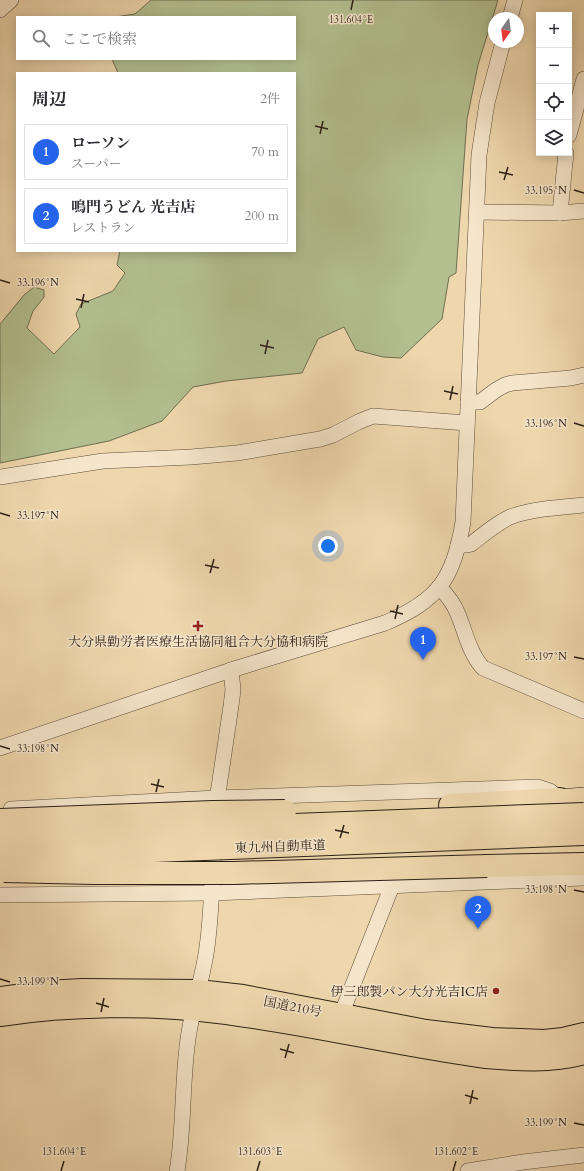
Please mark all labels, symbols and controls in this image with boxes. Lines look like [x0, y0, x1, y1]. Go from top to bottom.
north arrow [488, 12, 524, 48]
map controls [536, 12, 572, 156]
button: + [536, 12, 572, 48]
text: 131.604°E [329, 13, 373, 27]
search box [16, 16, 296, 60]
icon: search [30, 27, 52, 49]
text: ここで検索 [62, 29, 137, 49]
button: − [536, 48, 572, 84]
button: locate [536, 84, 572, 120]
text: 周辺 [32, 88, 66, 111]
text: 2件 [260, 90, 280, 108]
button: layers [536, 120, 572, 156]
text: ローソン [71, 133, 130, 153]
text: 1 [43, 143, 49, 161]
text: 70 m [251, 143, 279, 161]
text: スーパー [71, 155, 122, 173]
text: 33.195°N [525, 184, 567, 198]
text: 鳴門うどん 光吉店 [71, 197, 195, 217]
text: 2 [43, 207, 49, 225]
text: 200 m [245, 207, 279, 225]
text: レストラン [71, 219, 136, 237]
text: 33.196°N [17, 276, 59, 290]
text: 33.196°N [525, 417, 567, 431]
text: 33.197°N [17, 509, 59, 523]
your location [318, 536, 338, 556]
marker: 大分県勤労者医療生活協同組合大分協和病院 [192, 620, 204, 632]
pin: 1 [410, 627, 436, 660]
place label: 大分県勤労者医療生活協同組合大分協和病院 [68, 633, 328, 651]
text: 33.197°N [525, 650, 567, 664]
text: 33.198°N [17, 742, 59, 756]
street label: 東九州自動車道 [234, 836, 326, 858]
text: 33.198°N [525, 883, 567, 897]
pin: 2 [465, 896, 491, 929]
text: 33.199°N [17, 975, 59, 989]
place label: 伊三郎製パン大分光吉IC店 [331, 983, 488, 1001]
marker: 伊三郎製パン大分光吉IC店 [491, 986, 501, 996]
street label: 国道210号 [262, 993, 323, 1021]
text: 33.199°N [525, 1116, 567, 1130]
text: 131.604°E [42, 1145, 86, 1159]
text: 131.603°E [238, 1145, 282, 1159]
text: 131.602°E [434, 1145, 478, 1159]

